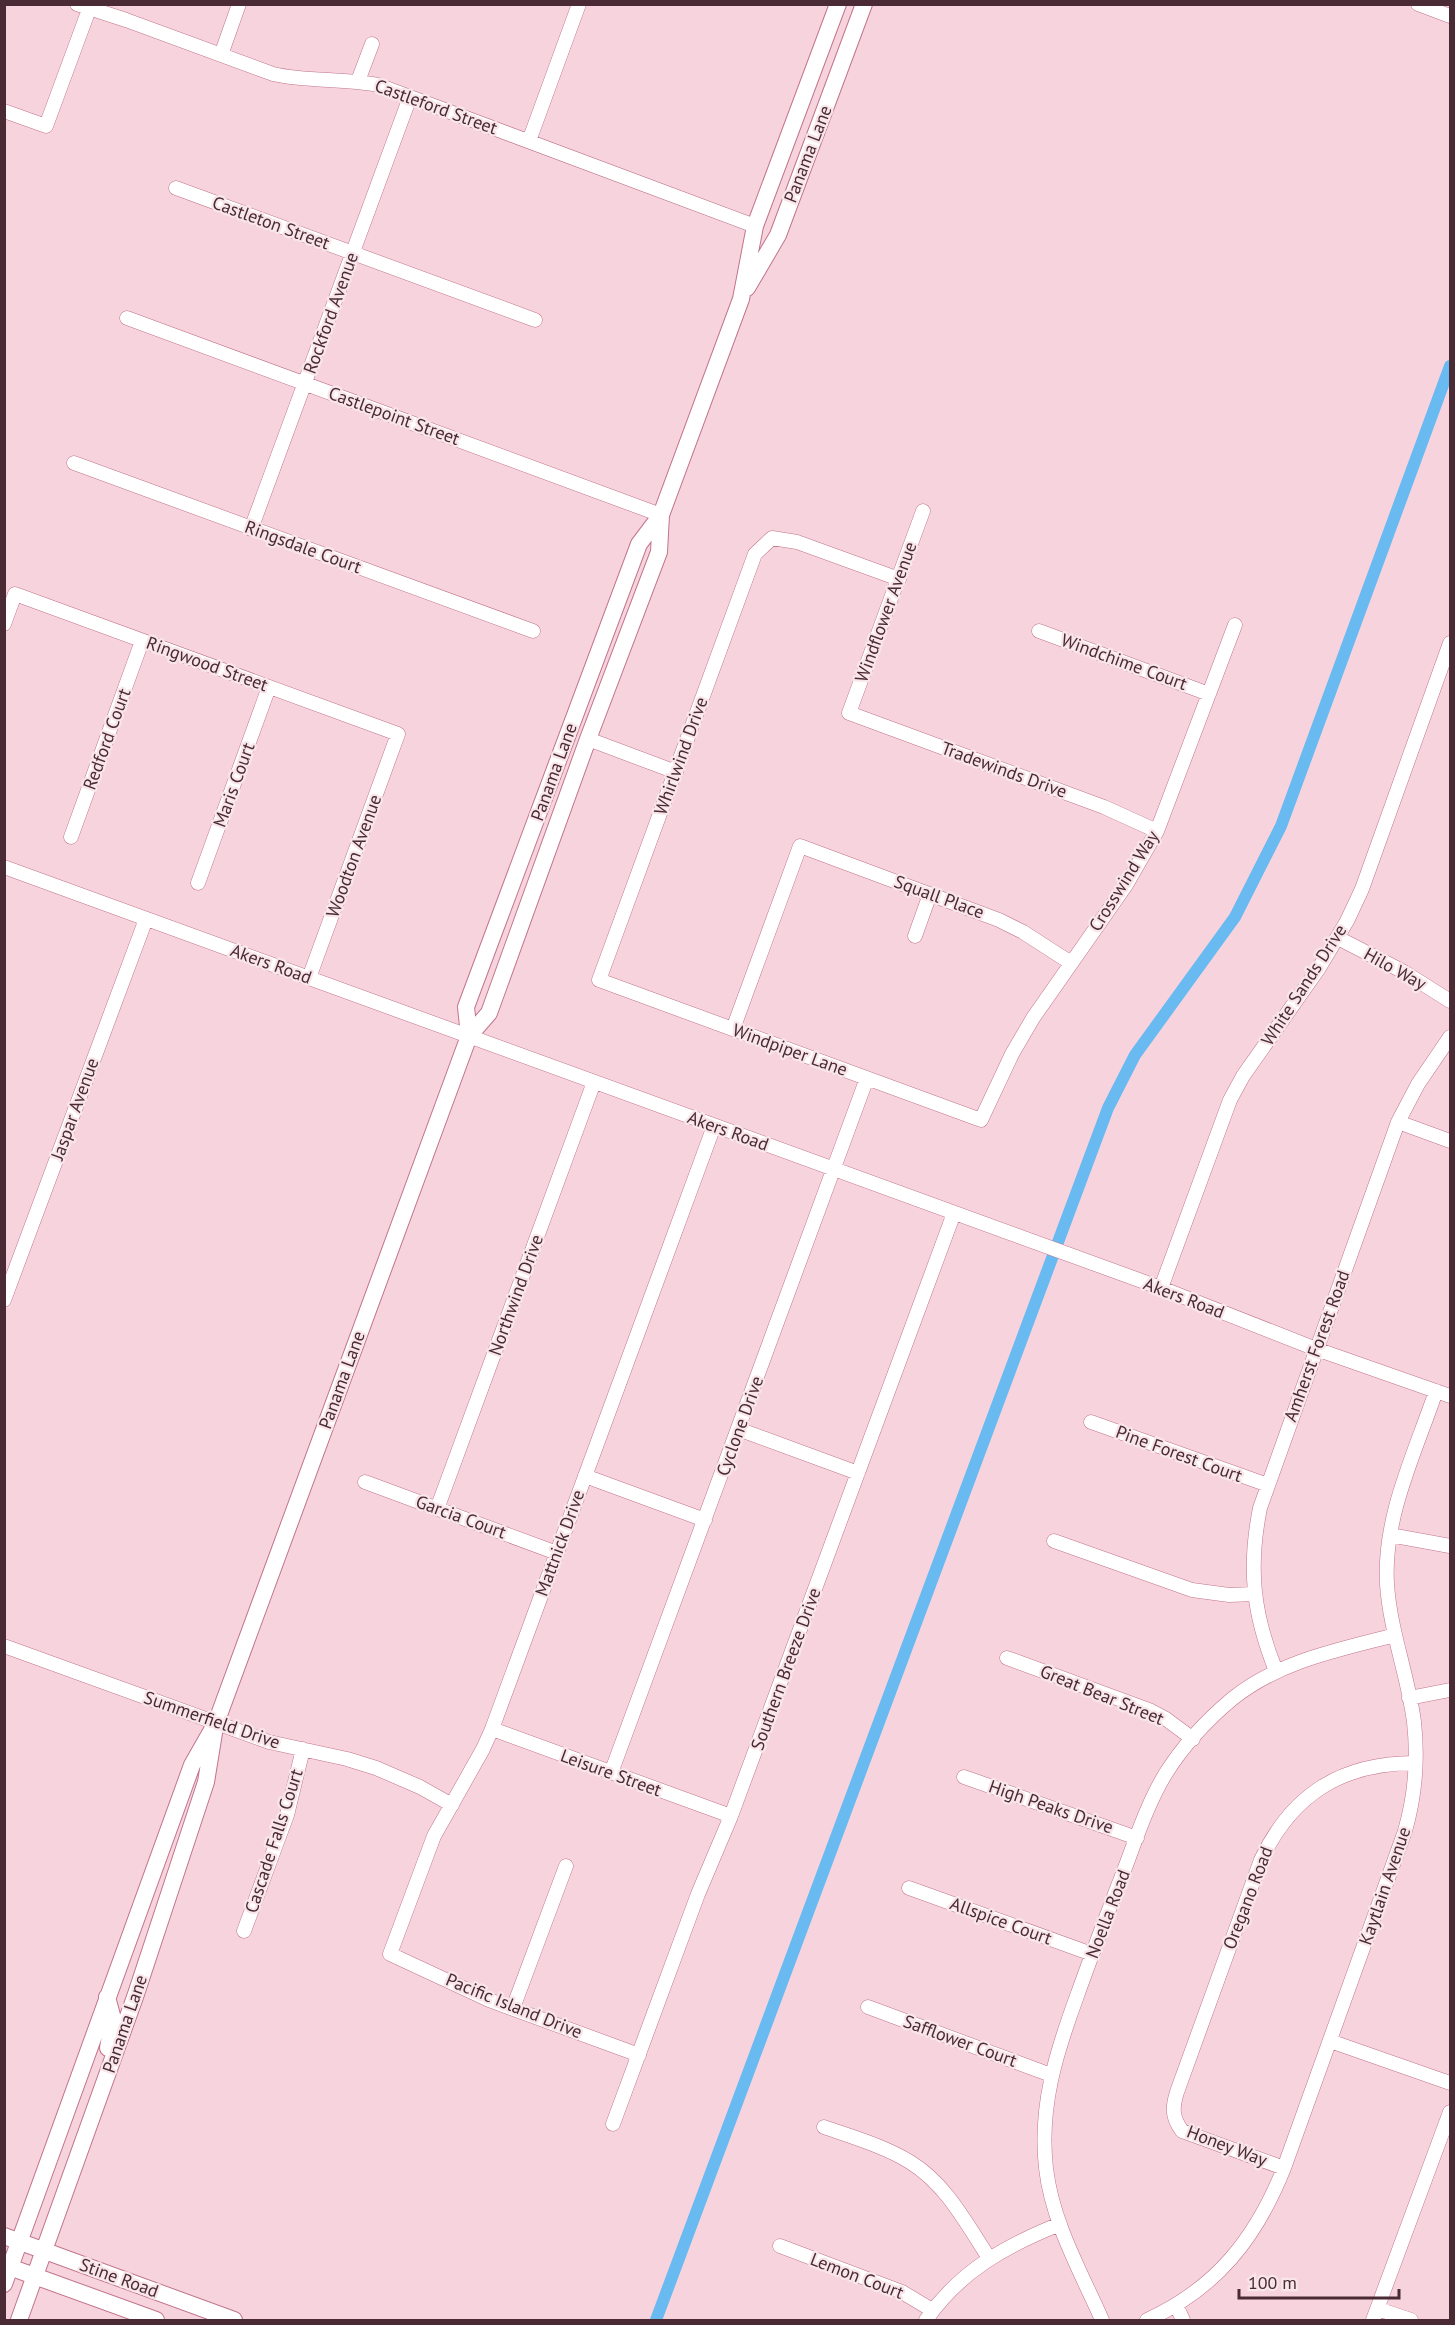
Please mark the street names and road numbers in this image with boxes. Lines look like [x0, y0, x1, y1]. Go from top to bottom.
street label: Castleford Street [372, 74, 501, 139]
street label: Panama Lane [778, 102, 837, 206]
street label: Castleton Street [209, 191, 333, 254]
street label: Rockford Avenue [298, 249, 363, 377]
street label: Castlepoint Street [325, 381, 463, 450]
street label: Ringsdale Court [242, 515, 365, 578]
street label: Windflower Avenue [849, 538, 922, 685]
street label: Windchime Court [1058, 628, 1190, 695]
street label: Ringwood Street [143, 631, 271, 696]
street label: Redford Court [78, 685, 136, 793]
street label: Whirlwind Drive [649, 694, 712, 818]
street label: Panama Lane [525, 720, 582, 824]
street label: Tradewinds Drive [938, 736, 1070, 803]
street label: Maris Court [208, 739, 259, 830]
street label: Woodton Avenue [321, 791, 386, 920]
street label: Crosswind Way [1084, 826, 1164, 935]
street label: Squall Place [891, 870, 987, 923]
street label: White Sands Drive [1256, 920, 1351, 1050]
street label: Akers Road [227, 938, 315, 989]
street label: Hilo Way [1360, 942, 1431, 995]
street label: Windpiper Lane [730, 1018, 851, 1081]
street label: Jaspar Avenue [45, 1055, 104, 1164]
street label: Akers Road [684, 1105, 772, 1156]
street label: Northwind Drive [483, 1231, 548, 1358]
street label: Amherst Forest Road [1278, 1267, 1355, 1425]
street label: Akers Road [1141, 1272, 1228, 1323]
street label: Panama Lane [313, 1328, 370, 1432]
street label: Cyclone Drive [711, 1373, 768, 1479]
street label: Pine Forest Court [1113, 1420, 1246, 1487]
street label: Mattnick Drive [530, 1487, 589, 1599]
street label: Garcia Court [413, 1490, 510, 1543]
street label: Southern Breeze Drive [745, 1584, 826, 1753]
street label: Great Bear Street [1037, 1659, 1168, 1730]
street label: Summerfield Drive [141, 1685, 283, 1754]
street label: Leisure Street [558, 1744, 665, 1801]
street label: Cascade Falls Court [239, 1766, 308, 1916]
street label: High Peaks Drive [986, 1774, 1116, 1839]
street label: Kaytlain Avenue [1354, 1824, 1415, 1948]
street label: Oregano Road [1217, 1843, 1278, 1953]
street label: Noella Road [1080, 1866, 1135, 1961]
street label: Allspice Court [947, 1891, 1055, 1950]
street label: Pacific Island Drive [443, 1968, 586, 2043]
street label: Panama Lane [97, 1972, 152, 2076]
street label: Safflower Court [900, 2009, 1020, 2072]
street label: Honey Way [1184, 2120, 1271, 2172]
street label: Lemon Court [807, 2247, 907, 2304]
street label: Stine Road [77, 2253, 162, 2302]

